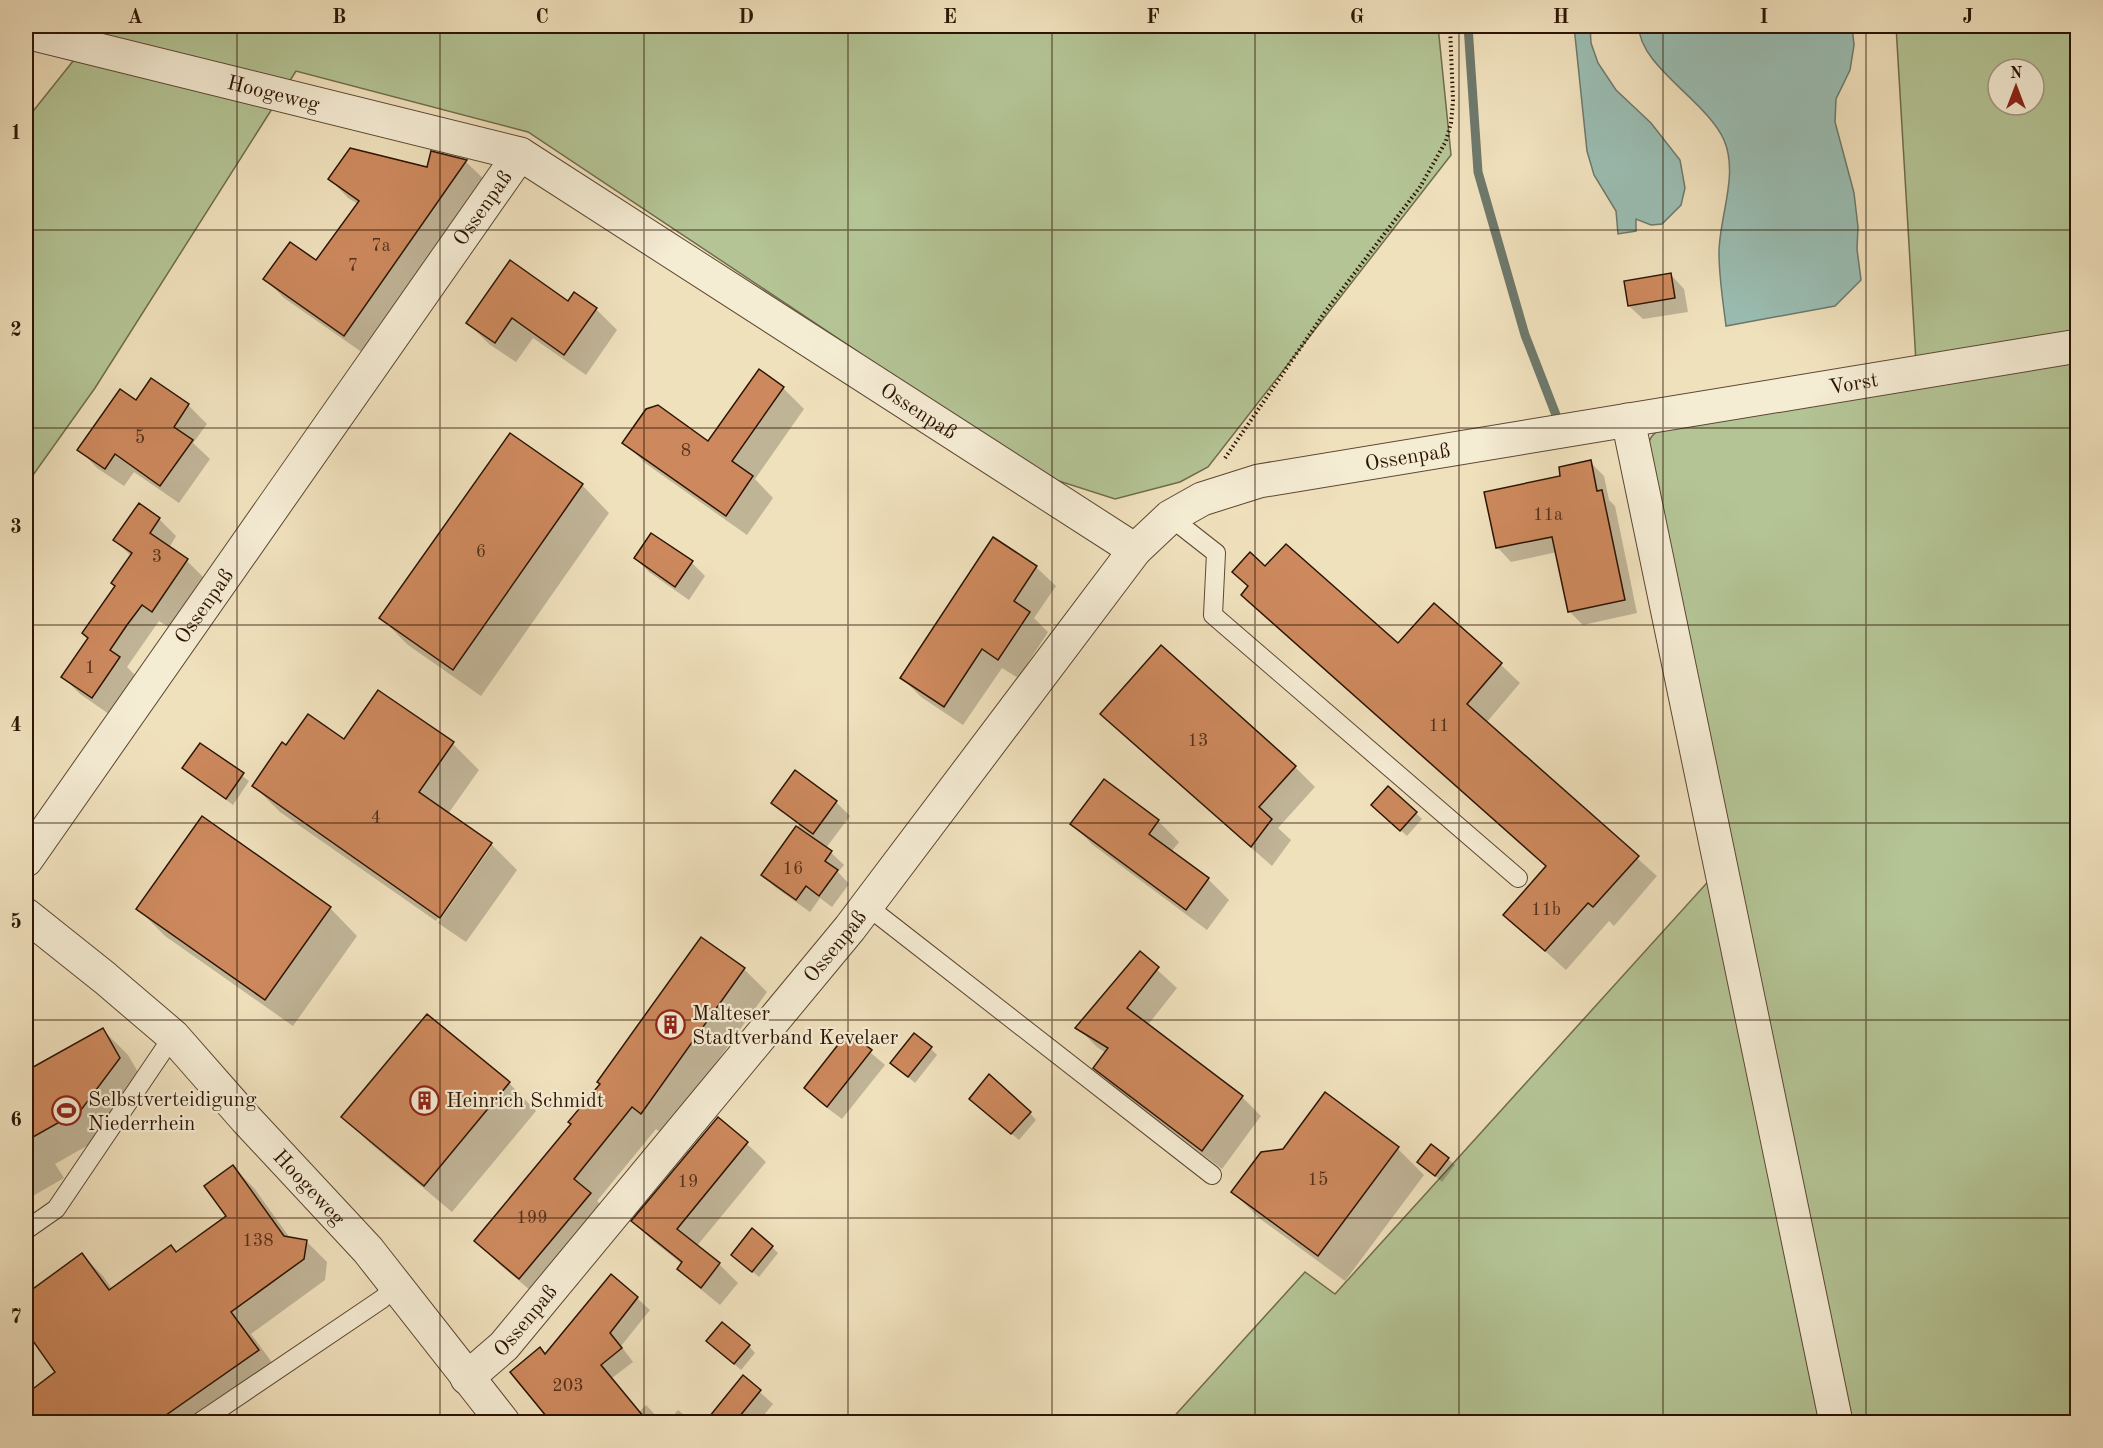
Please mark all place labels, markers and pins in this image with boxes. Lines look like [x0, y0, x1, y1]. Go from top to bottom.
place label: Malteser Stadtverband Kevelaer [692, 1004, 899, 1049]
building icon: Malteser Stadtverband Kevelaer [655, 1009, 687, 1041]
building icon: Heinrich Schmidt [409, 1084, 441, 1116]
place label: Selbstverteidigung Niederrhein [88, 1090, 257, 1135]
place label: Heinrich Schmidt [446, 1091, 604, 1112]
sports icon: Selbstverteidigung Niederrhein [51, 1095, 83, 1127]

